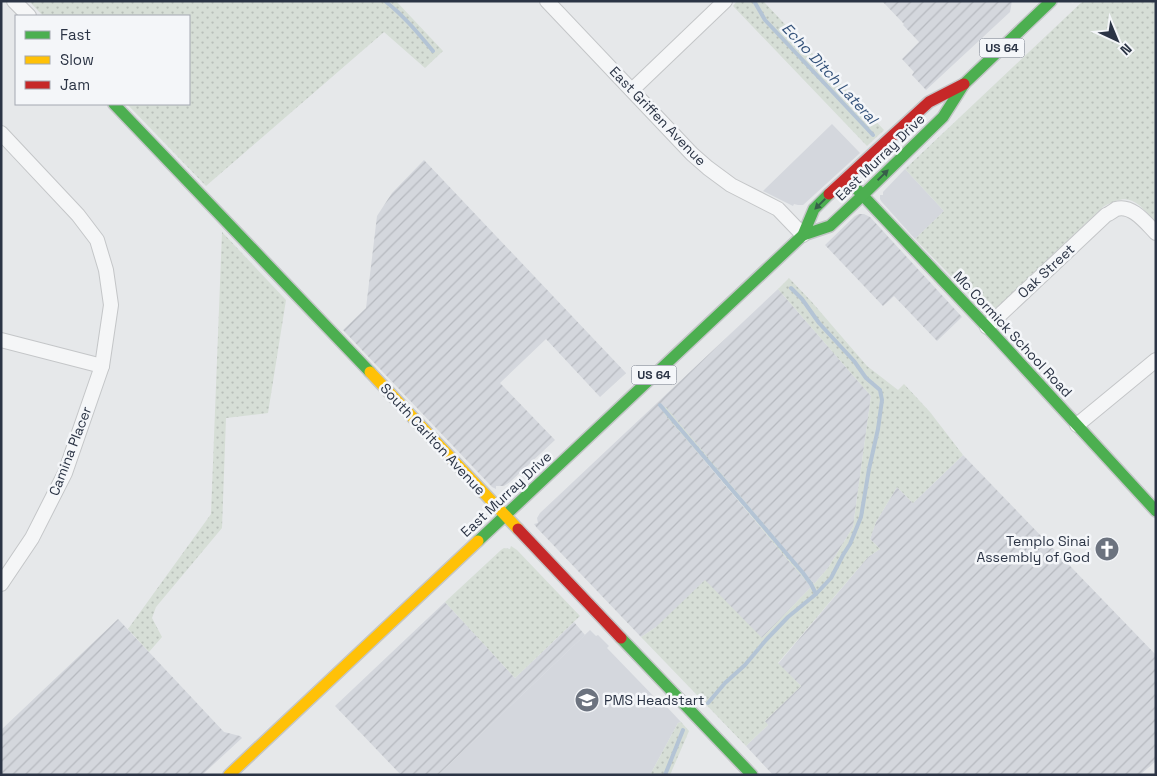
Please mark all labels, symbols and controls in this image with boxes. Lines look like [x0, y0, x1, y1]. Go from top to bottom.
legend [15, 15, 190, 105]
north arrow [1092, 15, 1142, 65]
water label: Echo Ditch Lateral [778, 18, 883, 129]
text: Fast [60, 25, 91, 44]
road number: US 64 [980, 38, 1024, 58]
text: N [1116, 40, 1136, 59]
text: Slow [60, 50, 94, 69]
street label: East Griffen Avenue [606, 63, 710, 169]
text: Jam [60, 75, 90, 94]
street label: East Murray Drive [831, 110, 929, 204]
one-way arrow [877, 169, 889, 181]
one-way arrow [814, 198, 826, 210]
street label: Oak Street [1014, 240, 1078, 302]
street label: Mc Cormick School Road [950, 267, 1076, 401]
road number: US 64 [632, 366, 676, 384]
street label: South Carlton Avenue [376, 379, 490, 499]
street label: Camina Placer [45, 404, 95, 498]
street label: East Murray Drive [457, 447, 555, 541]
place label: Templo Sinai Assembly of God [976, 532, 1090, 566]
church icon: Templo Sinai Assembly of God [1094, 536, 1120, 562]
school or university icon: PMS Headstart [574, 687, 600, 713]
place label: PMS Headstart [604, 691, 704, 709]

